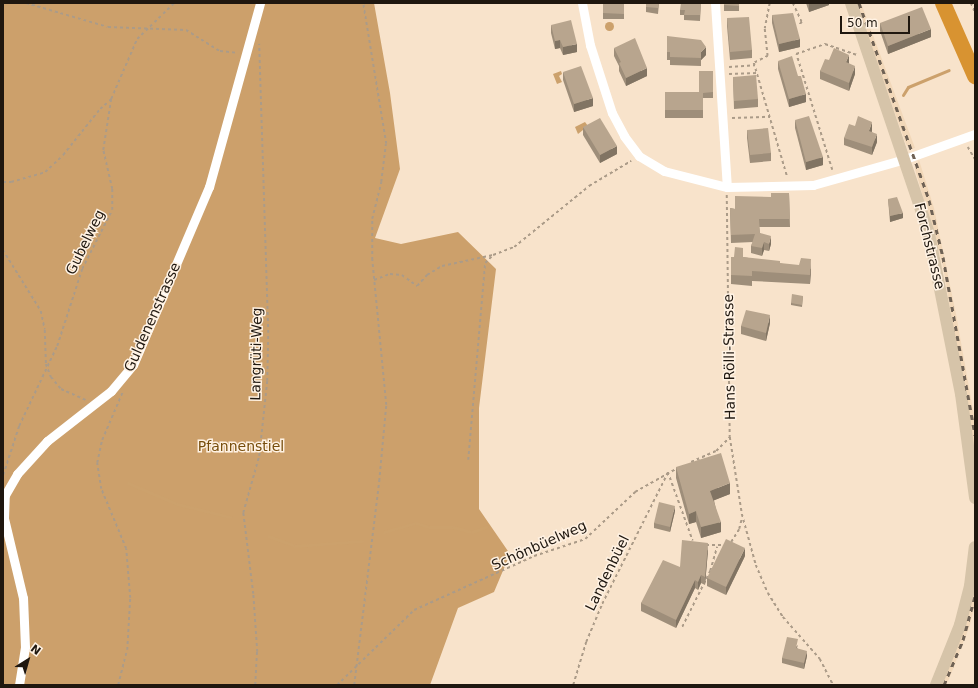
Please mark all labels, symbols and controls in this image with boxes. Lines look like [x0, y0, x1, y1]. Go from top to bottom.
scale bar [842, 8, 912, 34]
text: 50 m [847, 16, 878, 30]
street label: Forchstrasse [911, 201, 949, 291]
street label: Gubelweg [62, 207, 108, 277]
street label: Guldenenstrasse [120, 260, 184, 374]
street label: Hans Rölli-Strasse [720, 294, 738, 420]
street label: Langrüti-Weg [247, 307, 265, 401]
park label: Pfannenstiel [198, 438, 284, 454]
street label: Schönbüelweg [489, 517, 589, 573]
street label: Landenbüel [582, 533, 632, 613]
north arrow [8, 640, 48, 680]
text: N [28, 642, 43, 658]

